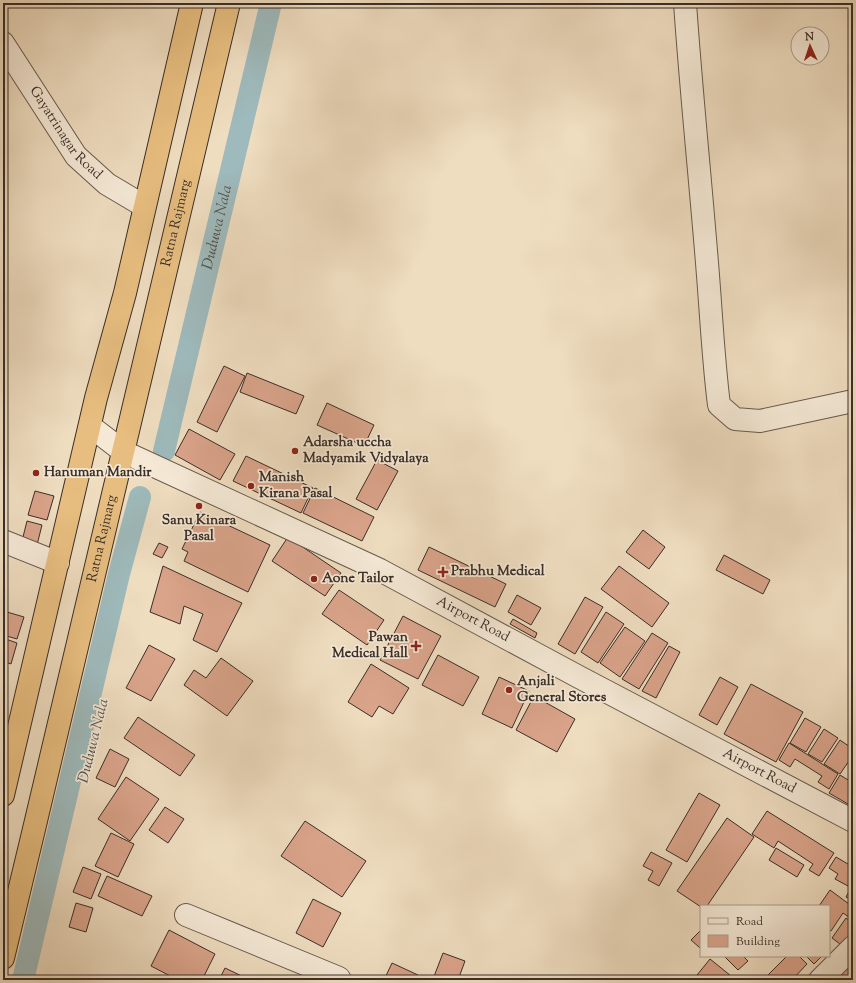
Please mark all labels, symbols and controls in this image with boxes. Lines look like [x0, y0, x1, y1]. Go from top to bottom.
north arrow [790, 26, 830, 66]
text: N [804, 29, 815, 45]
street label: Gayatrinagar Road [24, 83, 106, 185]
street label: Ratna Rajmarg [157, 177, 197, 269]
water label: Duduwa Nala [197, 183, 238, 272]
place label: Adarsha uccha Madyamik Vidyalaya [303, 433, 429, 469]
marker: Adarsha uccha Madyamik Vidyalaya [290, 446, 300, 456]
place label: Hanuman Mandir [44, 463, 152, 483]
marker: Hanuman Mandir [31, 468, 41, 478]
place label: Manish Kirana Pasal [259, 468, 333, 504]
marker: Manish Kirana Pasal [246, 481, 256, 491]
street label: Ratna Rajmarg [83, 493, 123, 584]
marker: Sanu Kinara Pasal [194, 501, 204, 511]
place label: Sanu Kinara Pasal [162, 511, 237, 547]
place label: Prabhu Medical [451, 562, 545, 582]
marker: Prabhu Medical [438, 567, 448, 577]
place label: Aone Tailor [322, 569, 394, 589]
marker: Aone Tailor [309, 574, 319, 584]
street label: Airport Road [433, 592, 513, 648]
place label: Pawan Medical Hall [332, 628, 409, 664]
marker: Pawan Medical Hall [411, 641, 421, 651]
place label: Anjali General Stores [517, 672, 607, 708]
marker: Anjali General Stores [504, 685, 514, 695]
water label: Duduwa Nala [73, 696, 115, 785]
street label: Airport Road [719, 744, 799, 799]
legend [700, 905, 830, 957]
text: Road [736, 913, 763, 931]
text: Building [736, 933, 780, 951]

